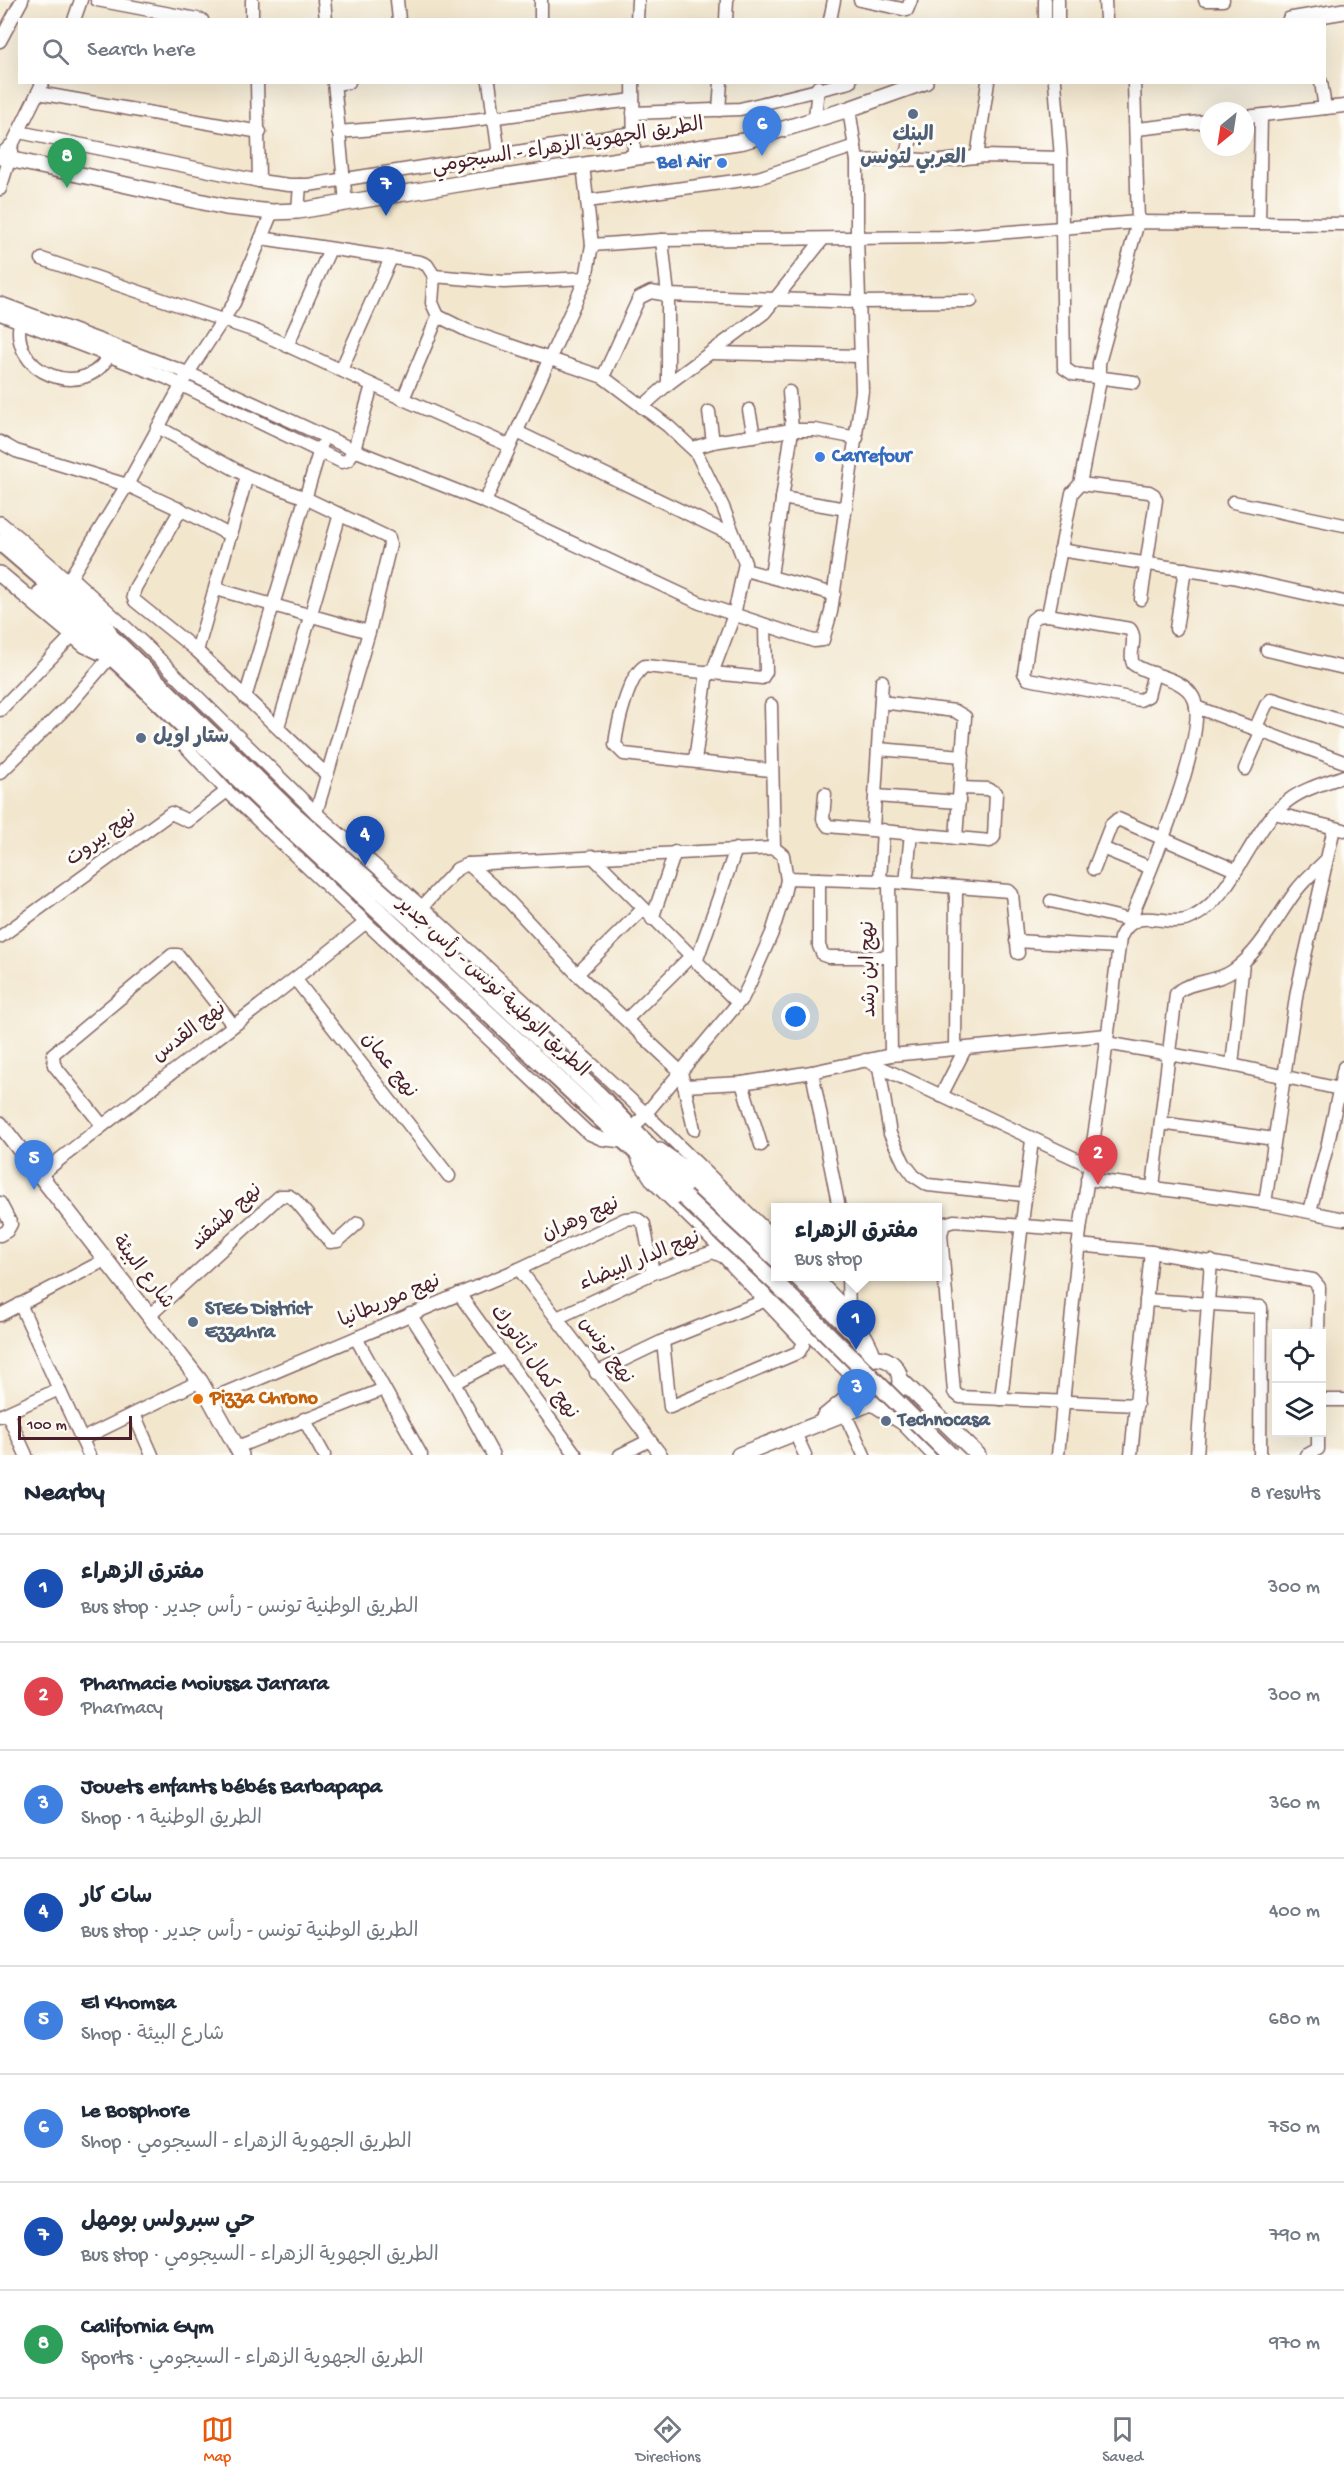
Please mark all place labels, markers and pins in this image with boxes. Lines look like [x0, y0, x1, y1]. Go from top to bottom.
pin: 6 [742, 106, 782, 156]
marker: البنك العربي لتونس [906, 107, 920, 121]
place label: البنك العربي لتونس [860, 124, 966, 174]
pin: 8 [48, 138, 86, 188]
place label: Bel Air [656, 152, 712, 175]
marker: Bel Air [715, 156, 729, 170]
pin: 7 [366, 166, 406, 216]
place label: Carrefour [831, 446, 913, 469]
marker: Carrefour [813, 450, 827, 464]
place label: ستار اويل [153, 726, 229, 750]
marker: ستار اويل [134, 731, 148, 745]
pin: 4 [346, 816, 385, 866]
pin: 2 [1078, 1136, 1118, 1185]
pin: 5 [15, 1140, 54, 1190]
place label: STEG District Ezzahra [205, 1299, 313, 1345]
pin: 1 [836, 1300, 876, 1350]
marker: STEG District Ezzahra [186, 1315, 200, 1329]
pin: 3 [838, 1370, 876, 1419]
place label: Pizza Chrono [209, 1388, 318, 1411]
marker: Pizza Chrono [191, 1392, 205, 1406]
place label: Technocasa [896, 1410, 991, 1433]
marker: Technocasa [879, 1414, 893, 1428]

